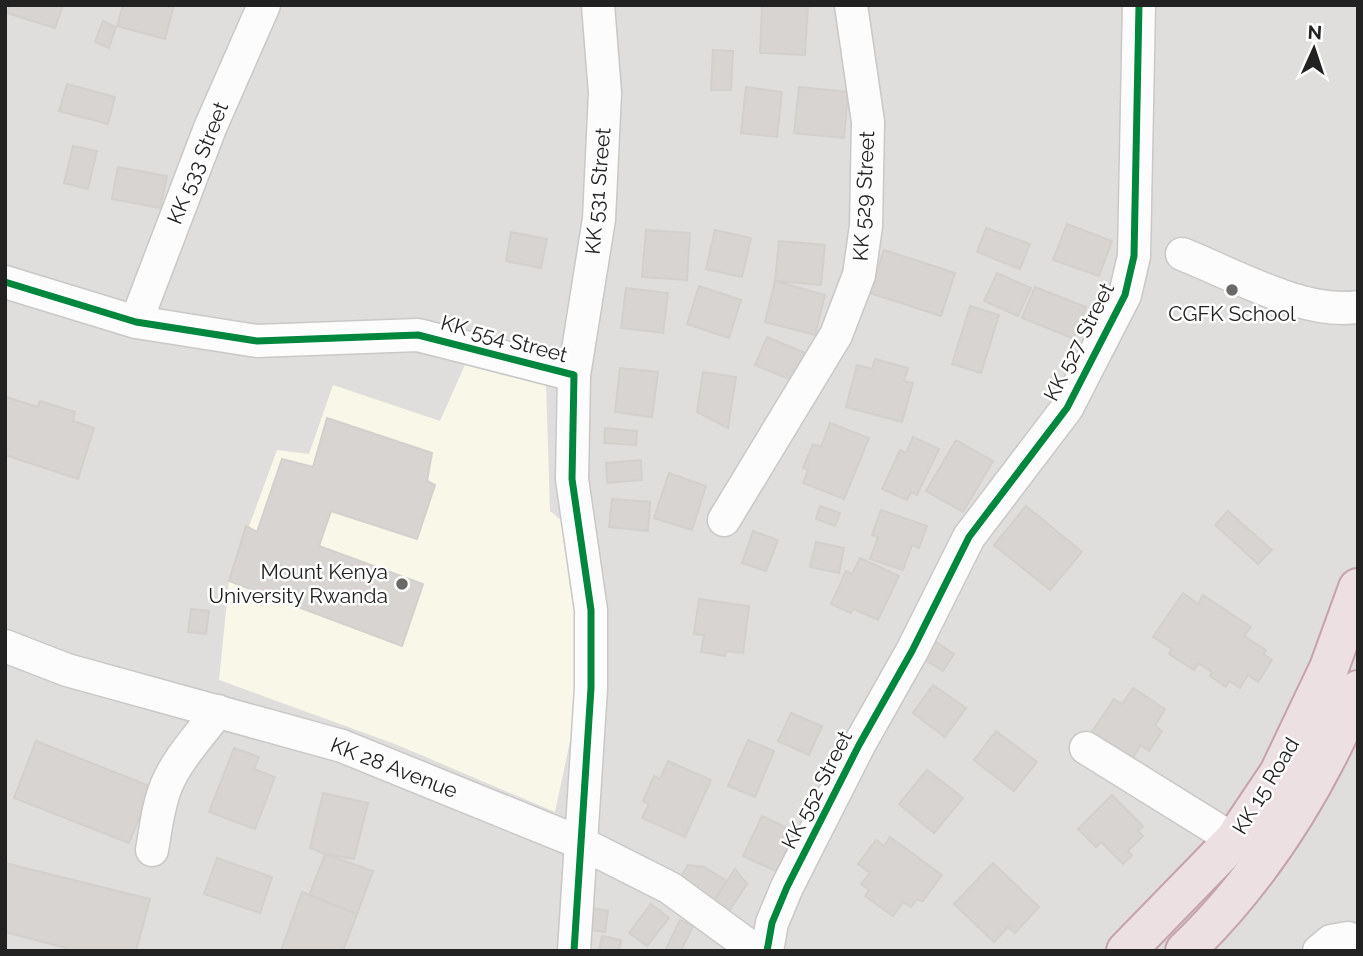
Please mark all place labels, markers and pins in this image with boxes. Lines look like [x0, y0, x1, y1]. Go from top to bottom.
marker: CGFK School [1224, 282, 1240, 298]
place label: CGFK School [1168, 301, 1296, 326]
place label: Mount Kenya University Rwanda [208, 559, 388, 608]
marker: Mount Kenya University Rwanda [394, 576, 410, 592]

